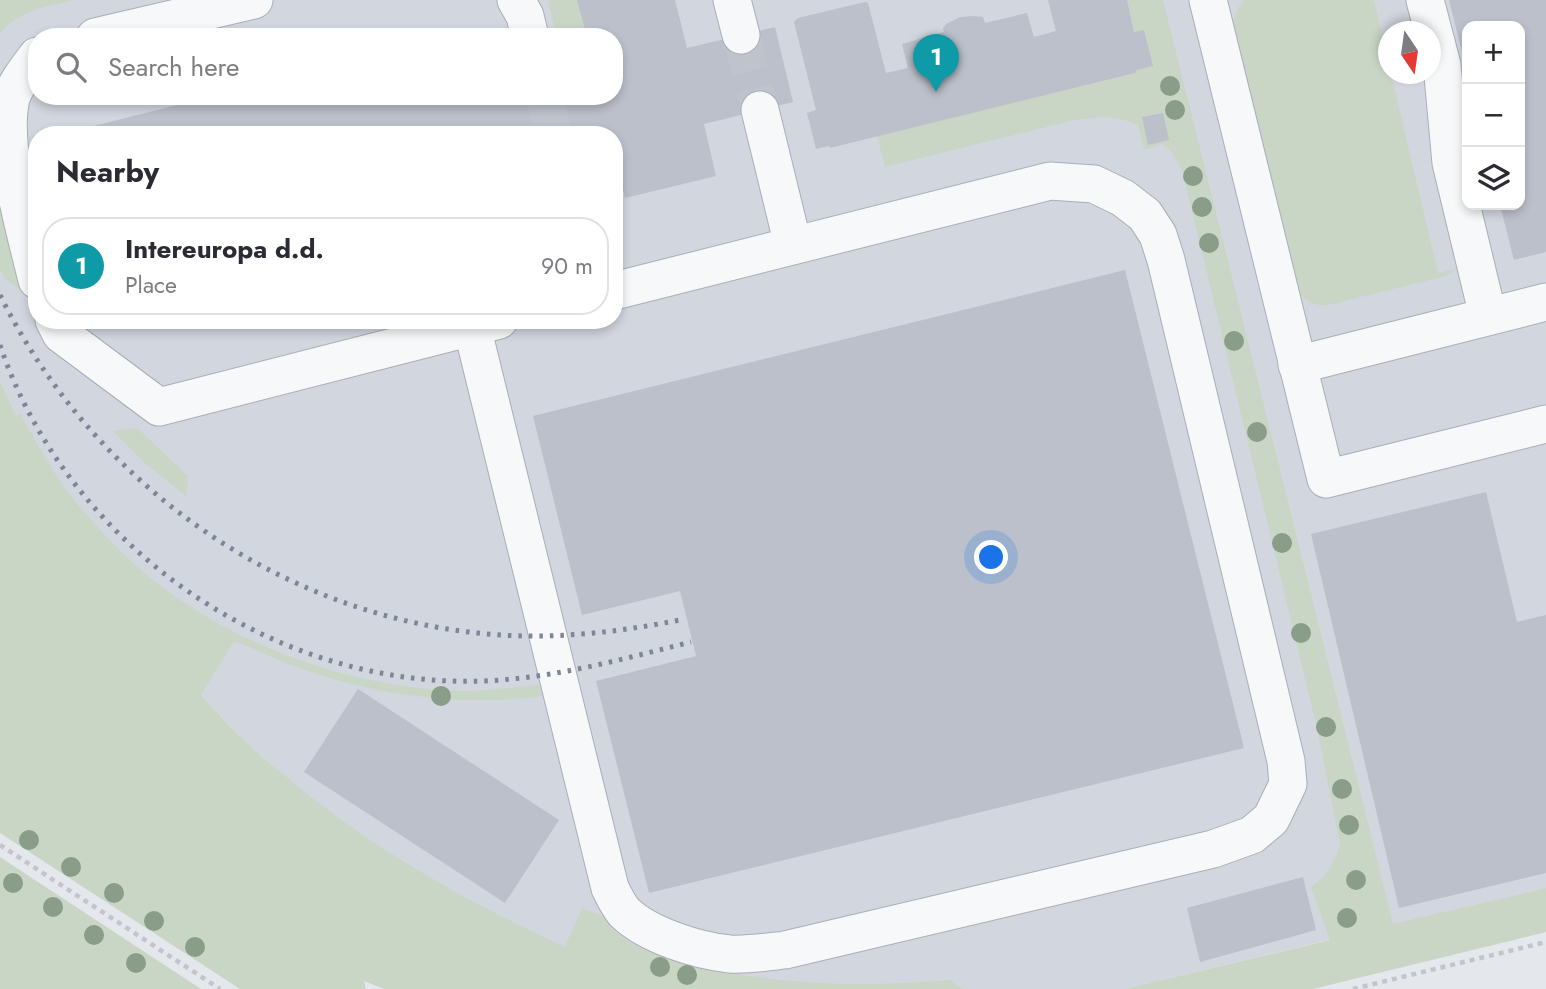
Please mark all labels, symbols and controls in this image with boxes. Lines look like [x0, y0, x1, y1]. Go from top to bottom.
north arrow [1378, 21, 1441, 84]
map controls [1462, 21, 1525, 210]
button: + [1462, 21, 1525, 84]
search box [28, 28, 623, 105]
pin: 1 [913, 34, 959, 92]
icon: search [52, 48, 90, 86]
text: Search here [108, 48, 240, 86]
button: − [1462, 84, 1525, 147]
button: layers [1462, 147, 1525, 210]
text: Nearby [56, 150, 159, 193]
text: Intereuropa d.d. [125, 230, 324, 268]
text: 1 [75, 249, 87, 283]
text: 90 m [541, 249, 593, 283]
text: Place [125, 268, 177, 302]
your location [974, 540, 1008, 574]

